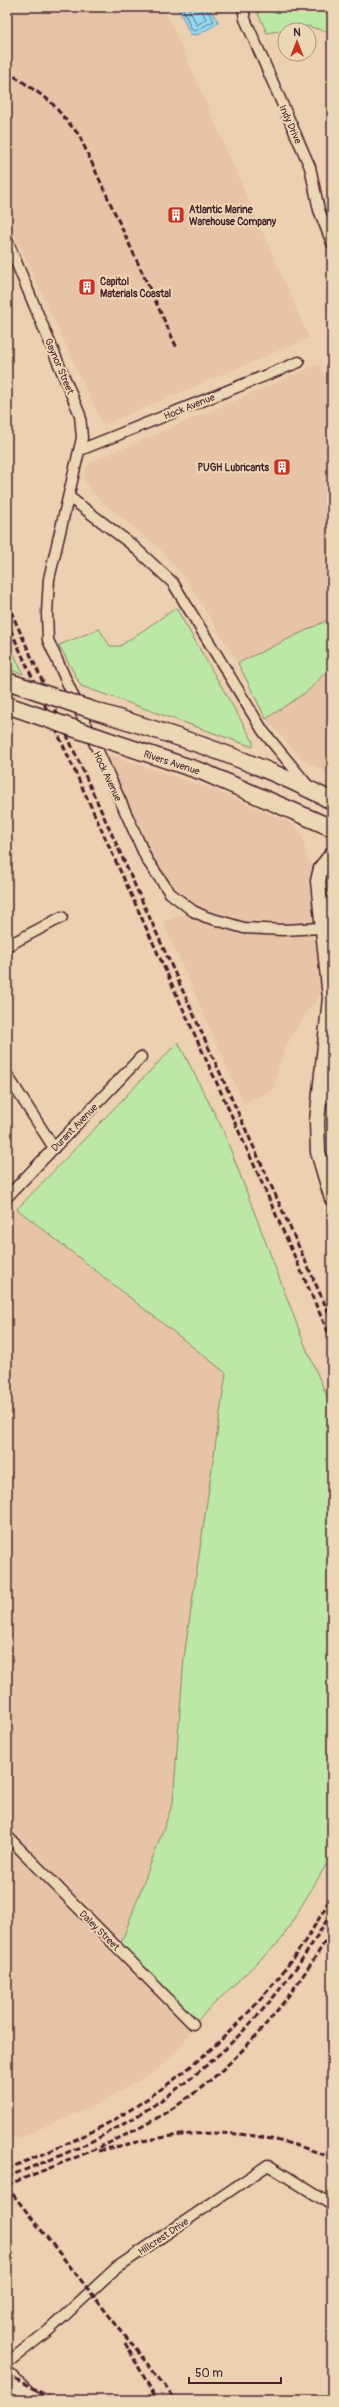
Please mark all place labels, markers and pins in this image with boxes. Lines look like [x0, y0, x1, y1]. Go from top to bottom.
place label: Atlantic Marine Warehouse Company [189, 204, 277, 228]
building icon: Atlantic Marine Warehouse Company [166, 205, 186, 225]
place label: Capitol Materials Coastal [100, 276, 171, 300]
building icon: Capitol Materials Coastal [77, 277, 97, 297]
building icon: PUGH Lubricants [272, 457, 292, 477]
place label: PUGH Lubricants [198, 462, 270, 474]

